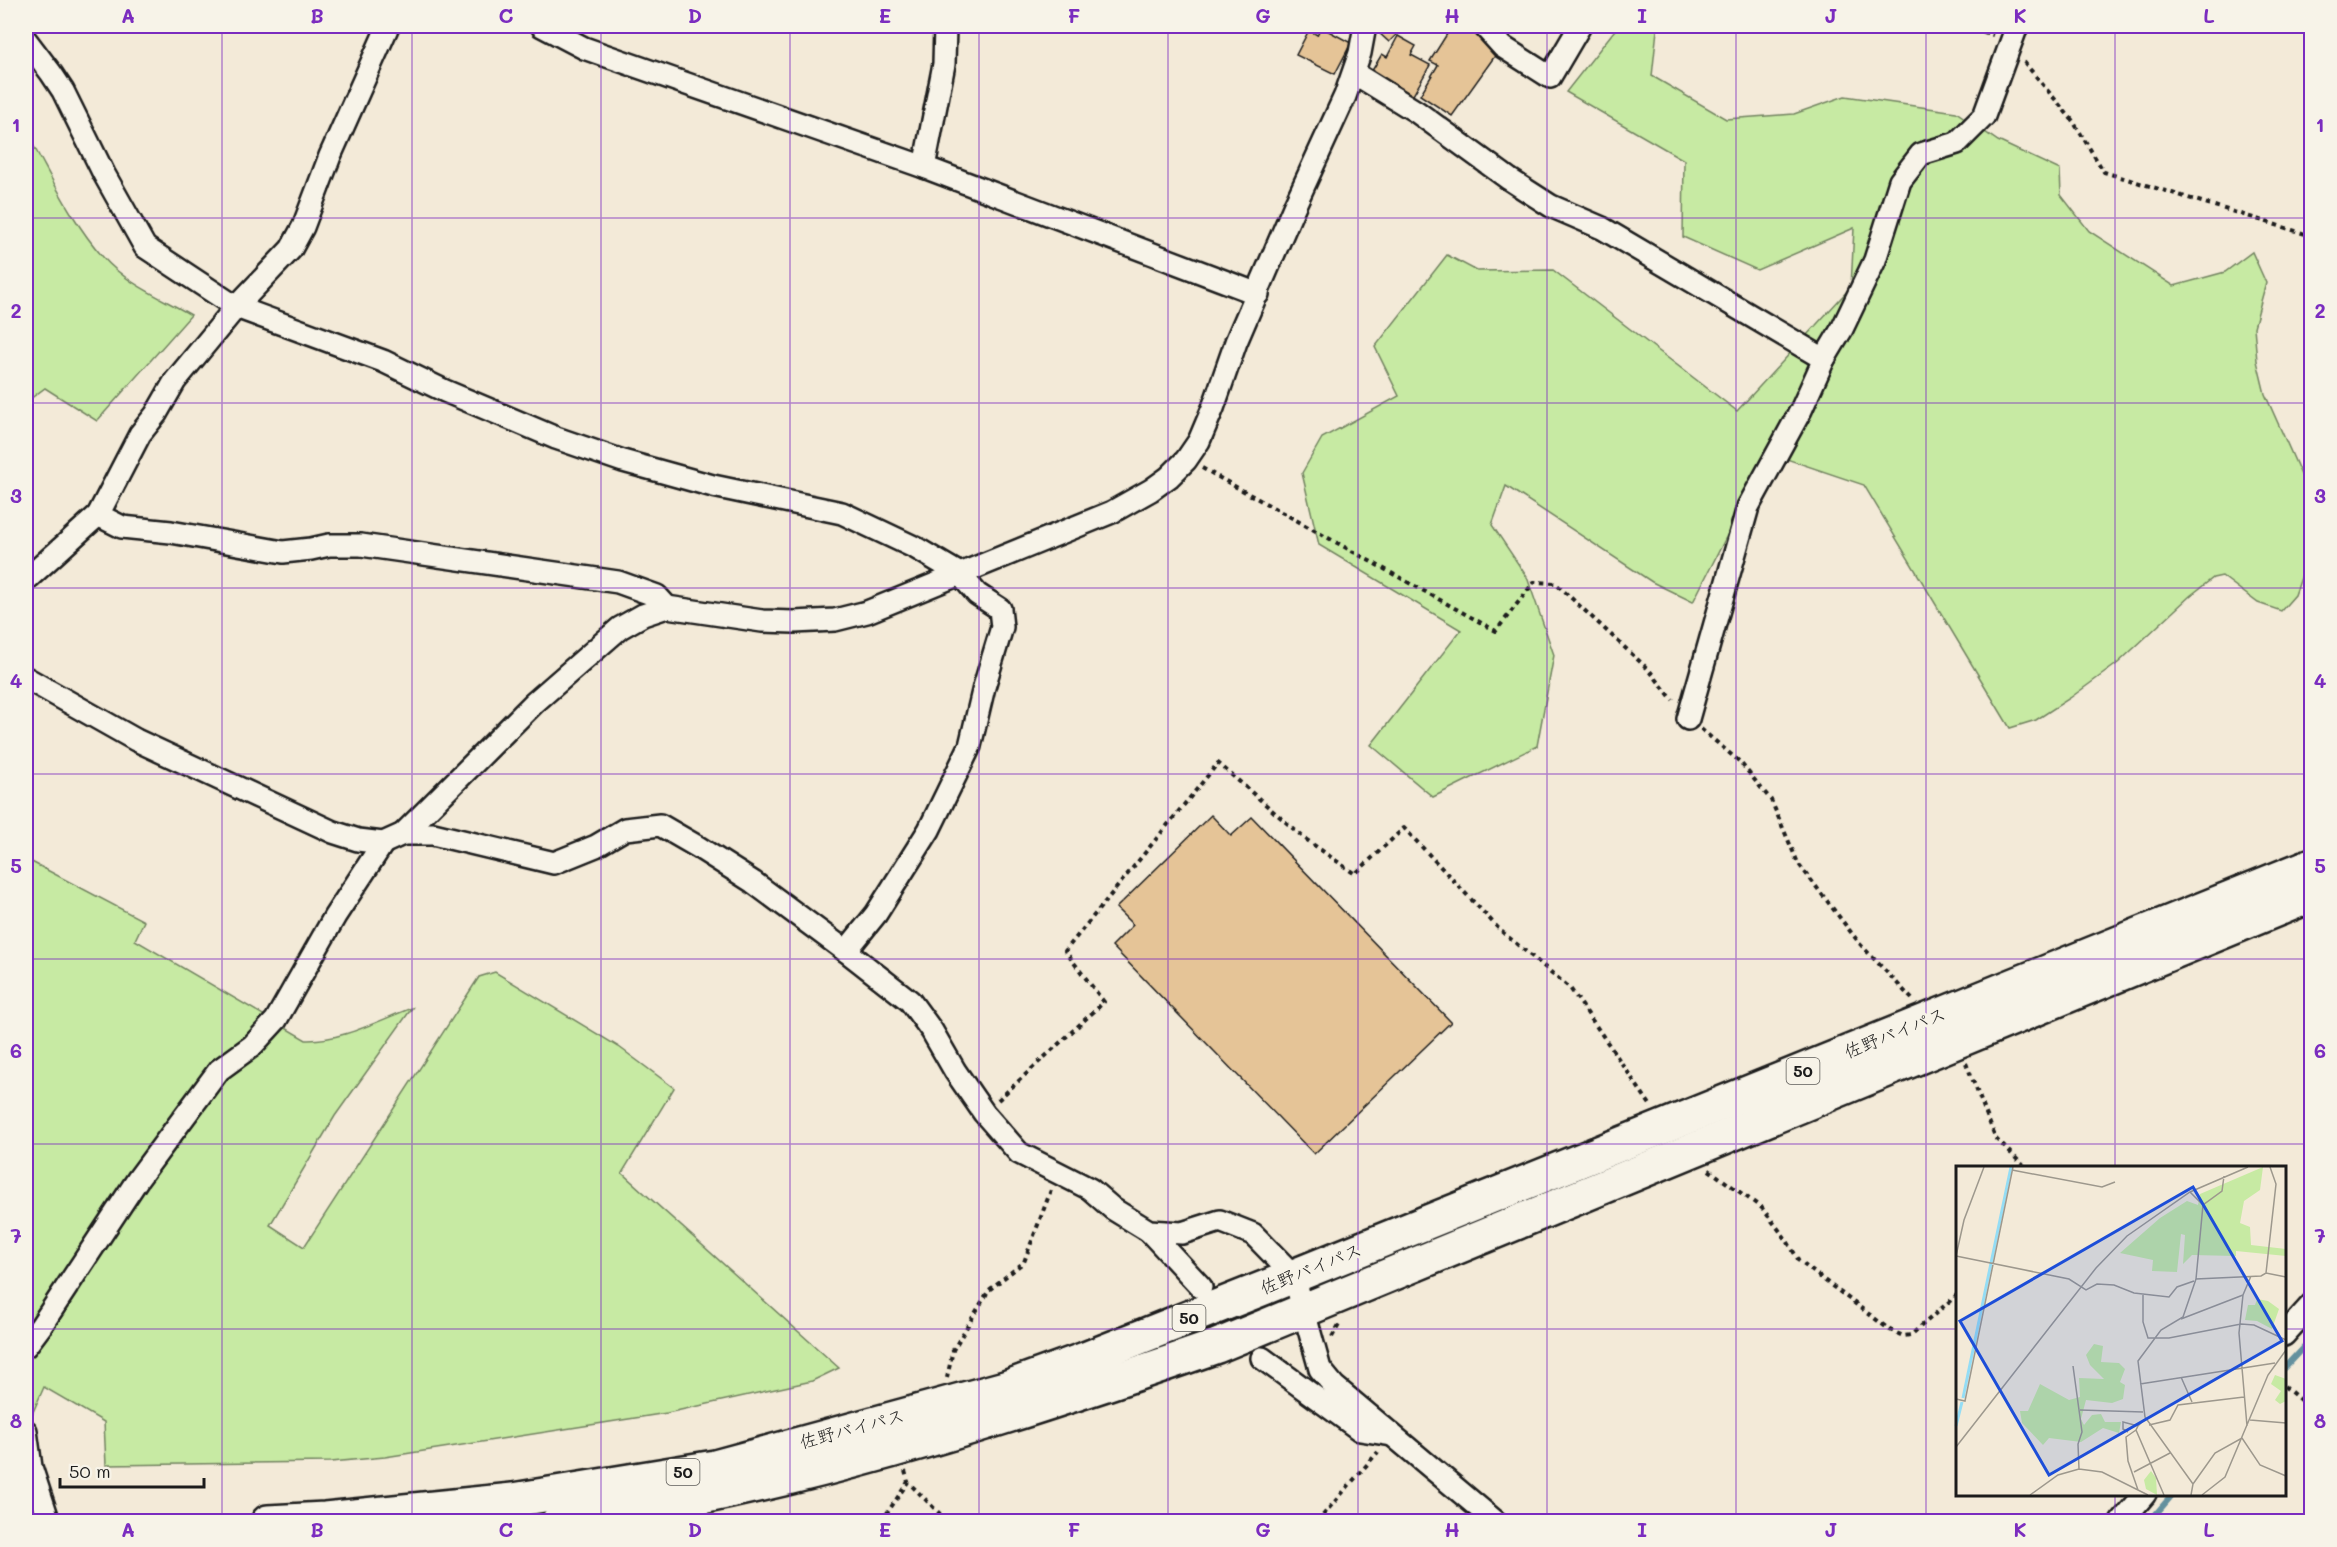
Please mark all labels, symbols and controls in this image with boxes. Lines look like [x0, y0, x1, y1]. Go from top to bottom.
text: A [121, 2, 135, 28]
text: B [310, 2, 324, 28]
text: C [499, 2, 514, 28]
text: D [688, 2, 702, 28]
text: E [879, 2, 891, 28]
text: F [1068, 2, 1081, 28]
text: G [1255, 2, 1271, 28]
text: H [1444, 2, 1460, 28]
text: I [1637, 2, 1647, 28]
text: J [1824, 2, 1838, 28]
text: K [2013, 2, 2027, 28]
text: L [2203, 2, 2215, 28]
text: 1 [12, 111, 20, 137]
text: 1 [2316, 111, 2324, 137]
text: 2 [10, 297, 22, 323]
text: 2 [2314, 297, 2326, 323]
text: 3 [10, 482, 22, 508]
text: 3 [2314, 482, 2326, 508]
text: 4 [10, 667, 23, 693]
text: 4 [2314, 667, 2327, 693]
text: 5 [10, 852, 22, 878]
text: 5 [2314, 852, 2326, 878]
street label: 佐野バイパス [1840, 1001, 1949, 1063]
text: 6 [10, 1037, 22, 1063]
text: 6 [2314, 1037, 2326, 1063]
road number: 50 [1786, 1058, 1820, 1084]
inset map [1956, 1166, 2286, 1496]
text: 7 [10, 1222, 22, 1248]
text: 7 [2314, 1222, 2326, 1248]
street label: 佐野バイパス [1256, 1237, 1365, 1299]
road number: 50 [1172, 1305, 1206, 1331]
street label: 佐野バイパス [797, 1403, 907, 1454]
text: 8 [10, 1407, 22, 1433]
text: 8 [2314, 1407, 2326, 1433]
scale bar [60, 1451, 204, 1489]
text: 50 m [69, 1459, 111, 1483]
road number: 50 [666, 1459, 700, 1485]
text: A [121, 1516, 135, 1542]
text: B [310, 1516, 324, 1542]
text: C [499, 1516, 514, 1542]
text: D [688, 1516, 702, 1542]
text: E [879, 1516, 891, 1542]
text: F [1068, 1516, 1081, 1542]
text: G [1255, 1516, 1271, 1542]
text: H [1444, 1516, 1460, 1542]
text: I [1637, 1516, 1647, 1542]
text: J [1824, 1516, 1838, 1542]
text: K [2013, 1516, 2027, 1542]
text: L [2203, 1516, 2215, 1542]

